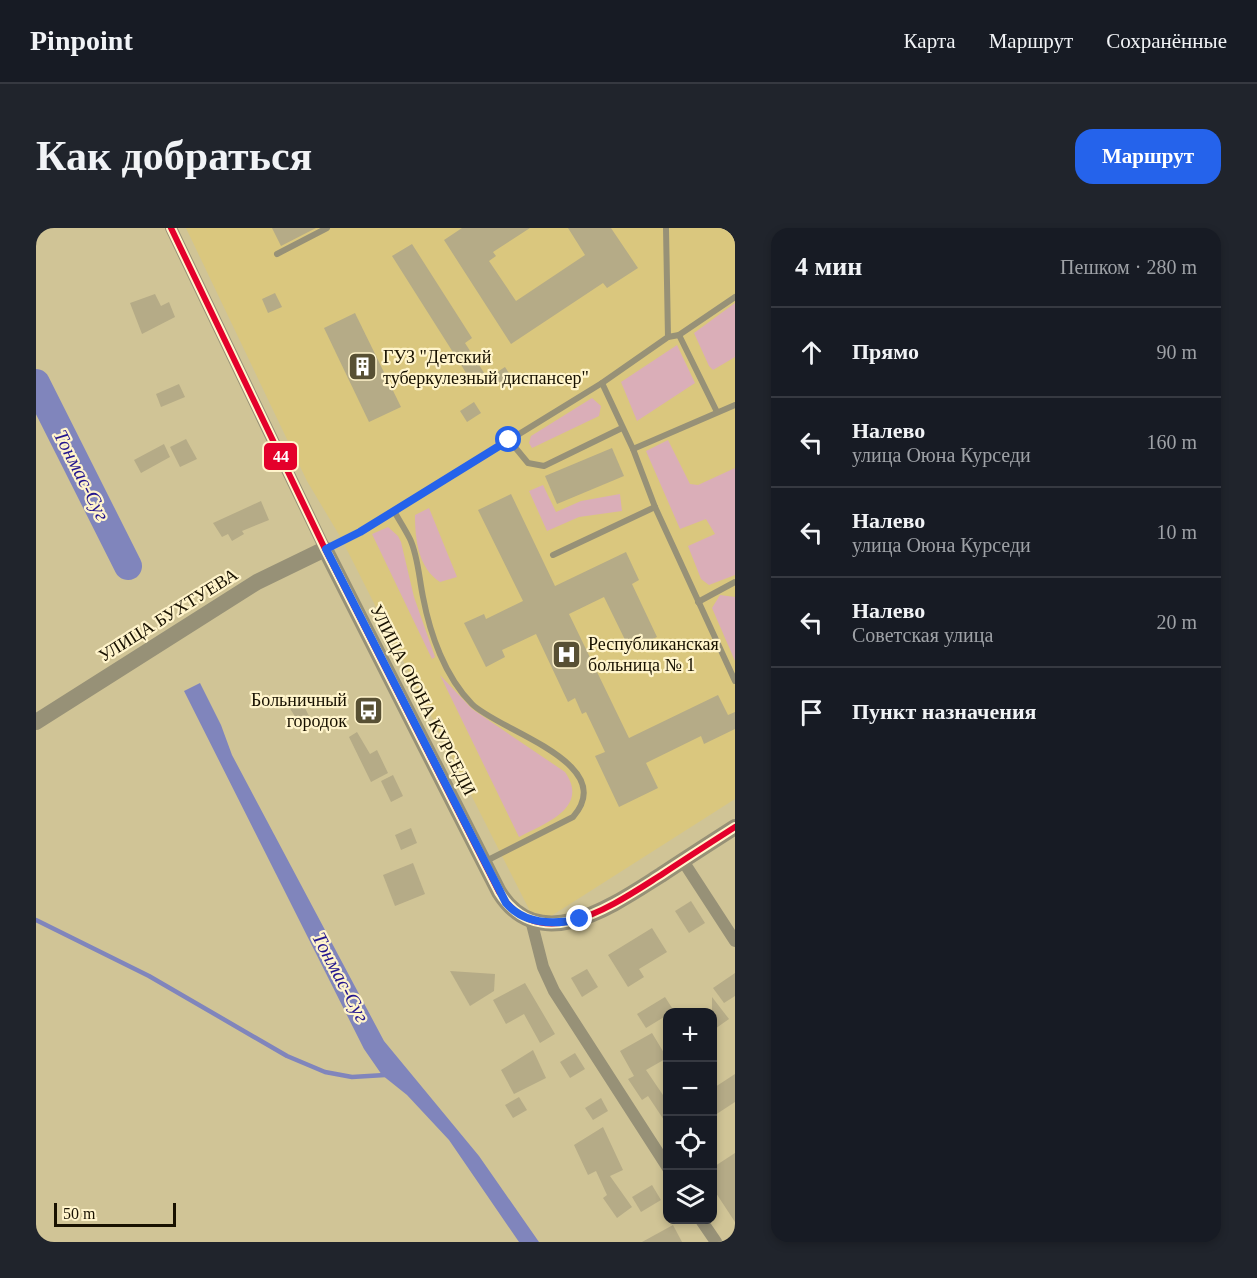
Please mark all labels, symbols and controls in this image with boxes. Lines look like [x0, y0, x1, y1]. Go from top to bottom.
text: Pinpoint [30, 25, 133, 56]
text: Карта [904, 29, 956, 53]
text: Маршрут [989, 29, 1073, 53]
text: Сохранённые [1106, 29, 1227, 53]
button: Маршрут [1075, 129, 1221, 184]
text: Как добраться [36, 133, 312, 179]
text: 4 мин [795, 252, 862, 281]
text: Пешком · 280 m [1060, 256, 1197, 278]
icon: ahead [795, 336, 828, 369]
text: Прямо [852, 339, 919, 364]
text: 90 m [1156, 341, 1197, 363]
place label: ГУЗ "Детский туберкулезный диспансер" [383, 347, 589, 388]
building icon: ГУЗ "Детский туберкулезный диспансер" [346, 351, 378, 383]
text: Налево [852, 418, 925, 443]
water label: Тонмас-Суг [49, 426, 114, 525]
route start [495, 426, 521, 452]
icon: left [795, 426, 828, 459]
text: 160 m [1146, 431, 1197, 453]
line badge: 44 [263, 442, 298, 471]
text: улица Оюна Курседи [852, 444, 1031, 466]
text: 44 [273, 448, 289, 465]
text: Налево [852, 508, 925, 533]
icon: left [795, 516, 828, 549]
text: 10 m [1156, 521, 1197, 543]
text: улица Оюна Курседи [852, 534, 1031, 556]
street label: УЛИЦА БУХТУЕВА [95, 564, 241, 666]
text: Налево [852, 598, 925, 623]
street label: УЛИЦА ОЮНА КУРСЕДИ [366, 601, 480, 799]
icon: left [795, 606, 828, 639]
text: 20 m [1156, 611, 1197, 633]
text: Советская улица [852, 624, 993, 646]
place label: Республиканская больница № 1 [588, 634, 719, 675]
hospital icon: Республиканская больница № 1 [551, 638, 583, 670]
place label: Больничный городок [251, 690, 347, 731]
bus stop icon: Больничный городок [352, 694, 384, 726]
icon: arrive [795, 696, 828, 729]
text: Пункт назначения [852, 699, 1037, 724]
route end [566, 905, 592, 931]
water label: Тонмас-Суг [307, 928, 374, 1026]
map controls [663, 1008, 717, 1224]
button: + [663, 1008, 717, 1062]
button: − [663, 1062, 717, 1116]
button: locate [663, 1116, 717, 1170]
button: layers [663, 1170, 717, 1224]
scale bar [54, 1200, 176, 1228]
text: 50 m [63, 1205, 95, 1222]

